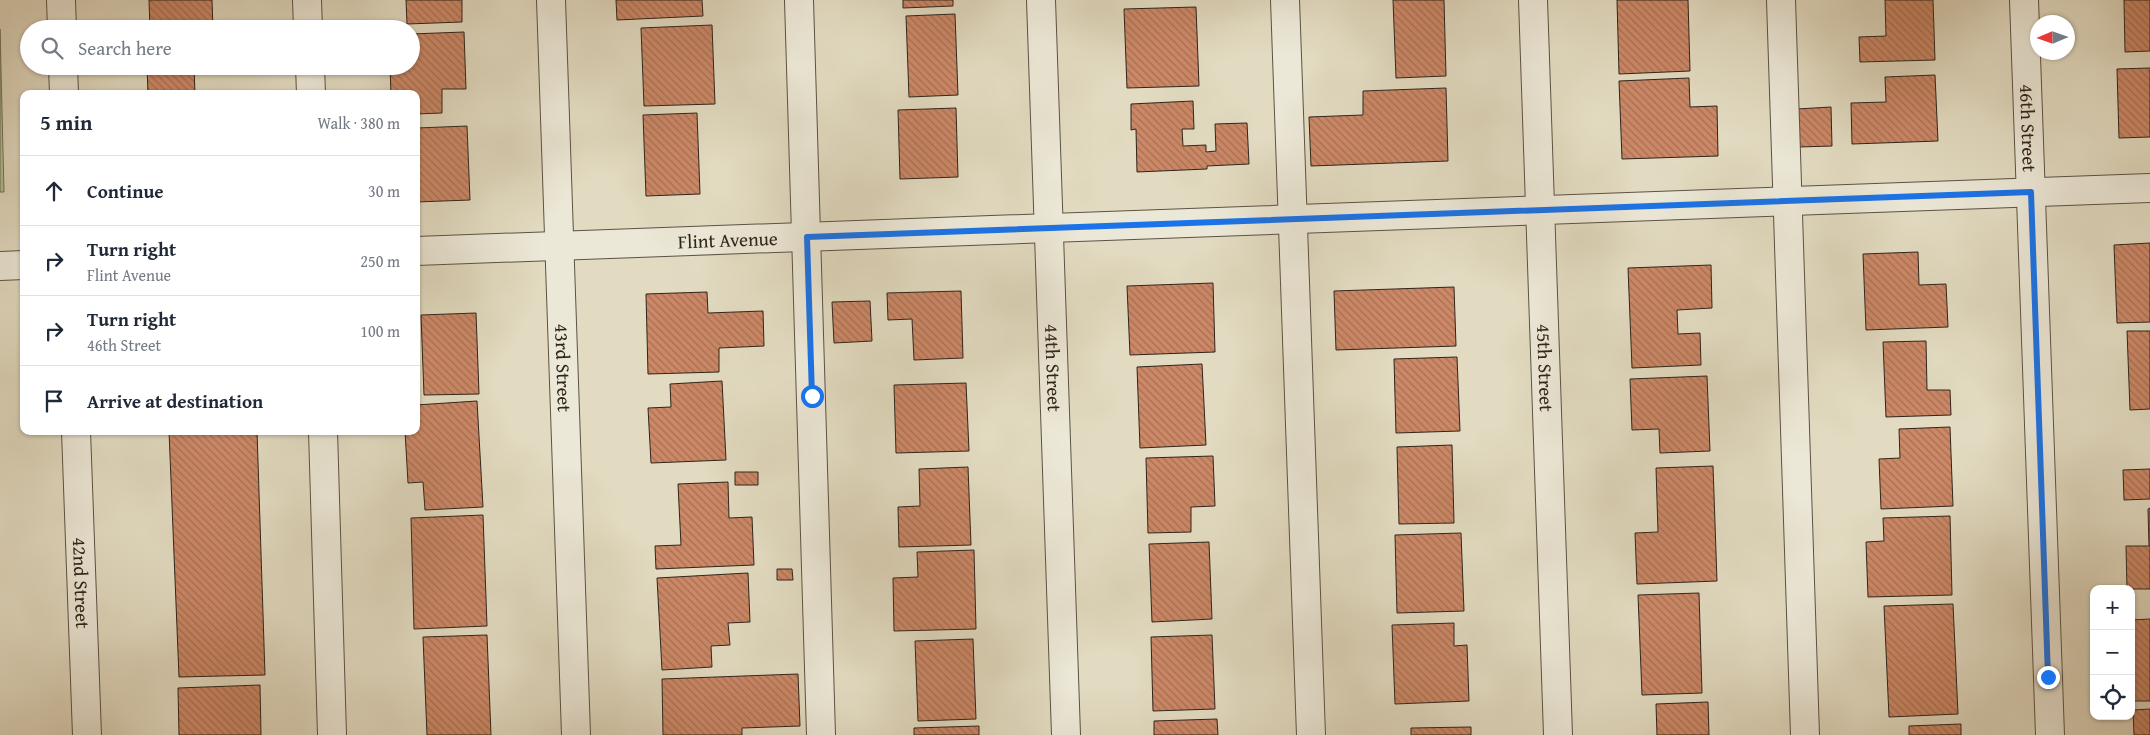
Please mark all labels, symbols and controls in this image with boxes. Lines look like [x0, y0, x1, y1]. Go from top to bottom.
north arrow [2030, 15, 2075, 60]
search box [20, 20, 420, 75]
icon: search [38, 34, 66, 62]
text: Search here [78, 34, 172, 62]
street label: 46th Street [2013, 83, 2044, 173]
text: 5 min [40, 107, 92, 138]
text: Walk · 380 m [317, 111, 400, 135]
icon: ahead [40, 177, 68, 205]
text: Continue [87, 177, 164, 205]
text: 30 m [368, 179, 400, 203]
street label: Flint Avenue [677, 224, 778, 255]
text: Turn right [87, 235, 176, 263]
icon: right [40, 247, 68, 275]
text: 250 m [360, 249, 400, 273]
text: Flint Avenue [87, 263, 171, 287]
text: Turn right [87, 305, 176, 333]
icon: right [40, 317, 68, 345]
text: 100 m [360, 319, 400, 343]
street label: 43rd Street [548, 323, 579, 413]
street label: 44th Street [1038, 323, 1069, 413]
street label: 45th Street [1530, 323, 1561, 413]
text: 46th Street [87, 333, 161, 357]
route start [801, 385, 824, 408]
icon: arrive [40, 387, 68, 415]
text: Arrive at destination [87, 387, 263, 415]
street label: 42nd Street [66, 537, 97, 629]
map controls [2090, 585, 2135, 720]
button: + [2090, 585, 2135, 630]
button: − [2090, 630, 2135, 675]
route end [2037, 666, 2060, 689]
button: locate [2090, 675, 2135, 720]

